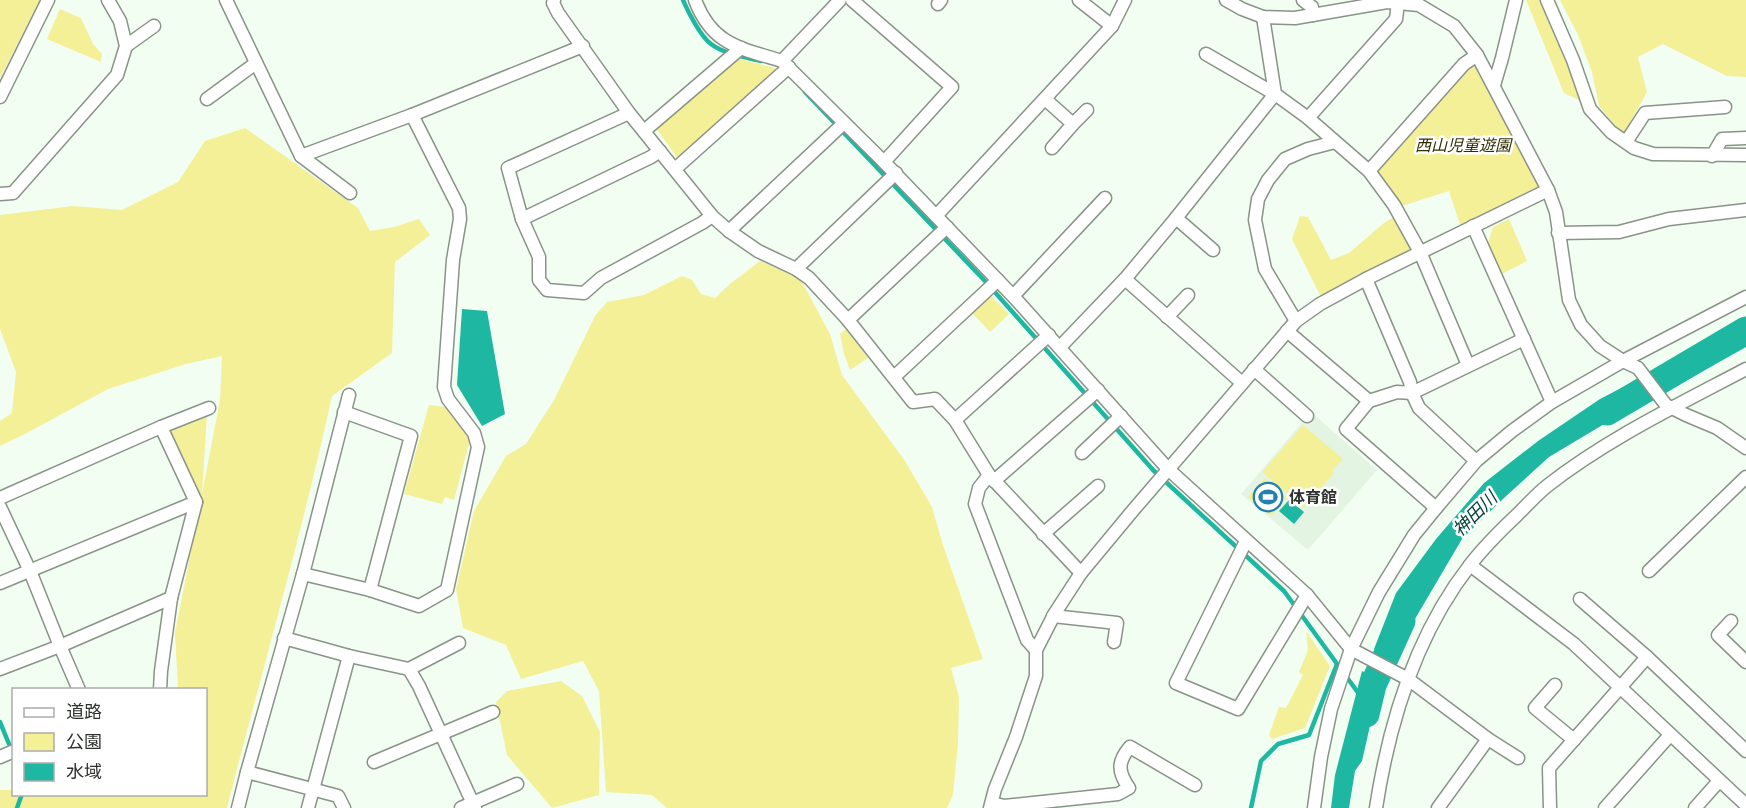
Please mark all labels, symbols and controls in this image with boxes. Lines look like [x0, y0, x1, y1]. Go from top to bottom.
park label: 西山児童遊園 [1415, 136, 1513, 155]
sports icon: 体育館 [1252, 481, 1284, 513]
water label: 神田川 [1448, 486, 1503, 541]
place label: 体育館 [1289, 488, 1337, 507]
legend [12, 688, 207, 796]
text: 道路 [66, 701, 102, 723]
text: 公園 [66, 731, 102, 753]
text: 水域 [66, 761, 102, 783]

